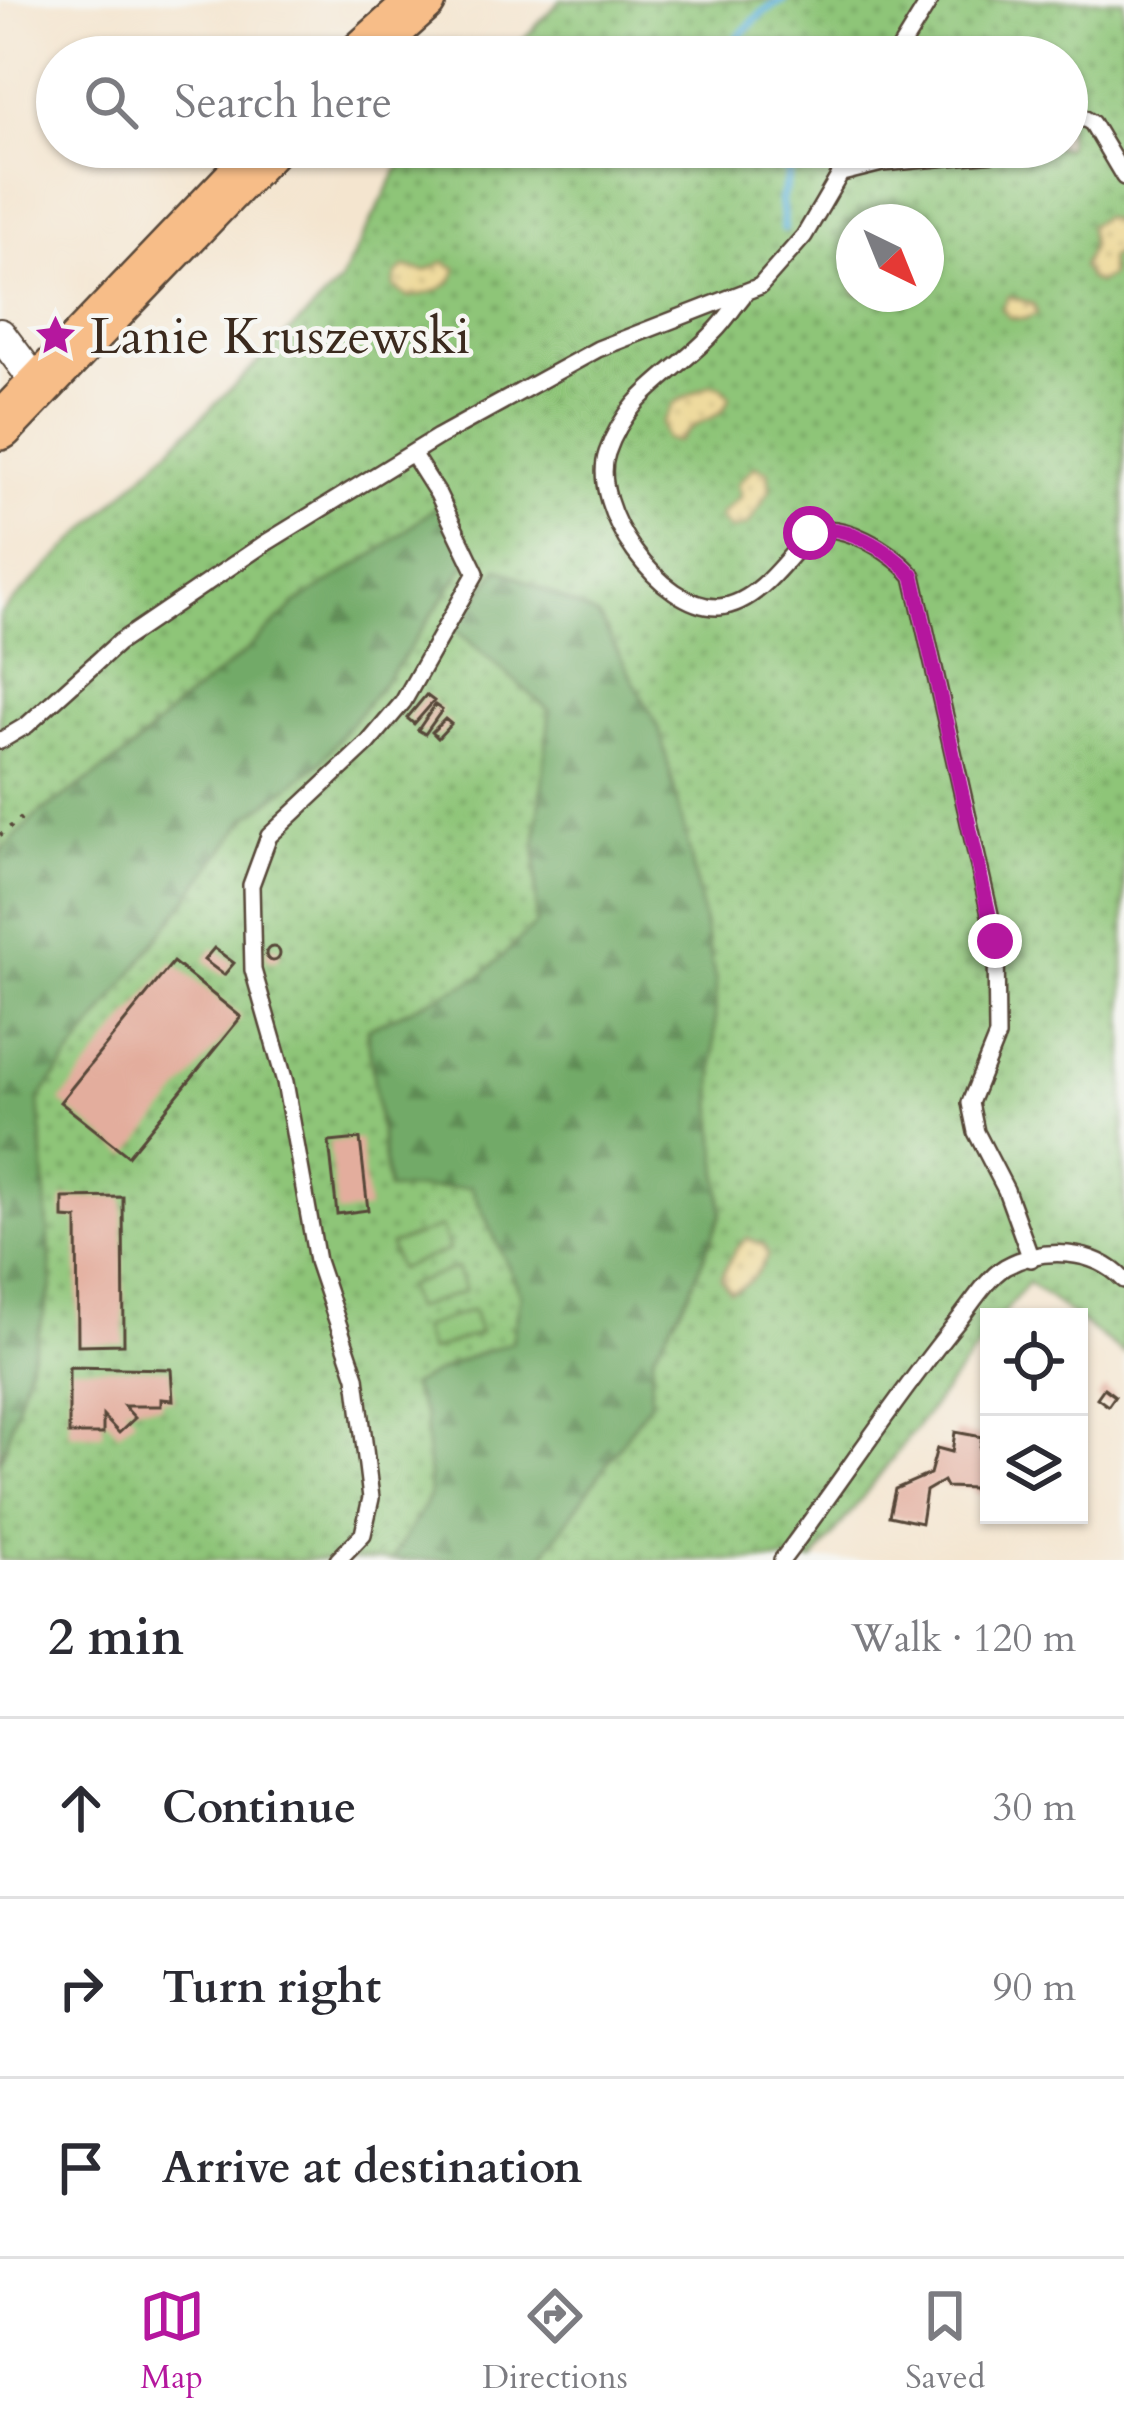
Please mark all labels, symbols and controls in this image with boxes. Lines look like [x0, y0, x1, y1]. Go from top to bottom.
search box [36, 36, 1088, 168]
icon: search [78, 69, 144, 135]
text: Search here [174, 72, 392, 133]
north arrow [836, 204, 944, 312]
place label: Lanie Kruszewski [90, 302, 470, 372]
place icon: Lanie Kruszewski [33, 312, 79, 358]
route start [783, 506, 837, 560]
route end [968, 914, 1022, 968]
map controls [980, 1308, 1088, 1524]
button: locate [980, 1308, 1088, 1416]
button: layers [980, 1416, 1088, 1524]
text: 2 min [48, 1603, 184, 1673]
text: Walk · 120 m [851, 1612, 1076, 1665]
icon: ahead [48, 1775, 114, 1841]
text: Continue [162, 1777, 356, 1838]
text: 30 m [993, 1781, 1076, 1834]
icon: right [48, 1955, 114, 2021]
text: Turn right [162, 1957, 381, 2018]
text: 90 m [993, 1961, 1076, 2014]
icon: arrive [48, 2135, 114, 2201]
text: Arrive at destination [162, 2137, 582, 2198]
tab: Map [139, 2283, 205, 2400]
tab: Directions [482, 2283, 628, 2400]
tab: Saved [905, 2283, 985, 2400]

